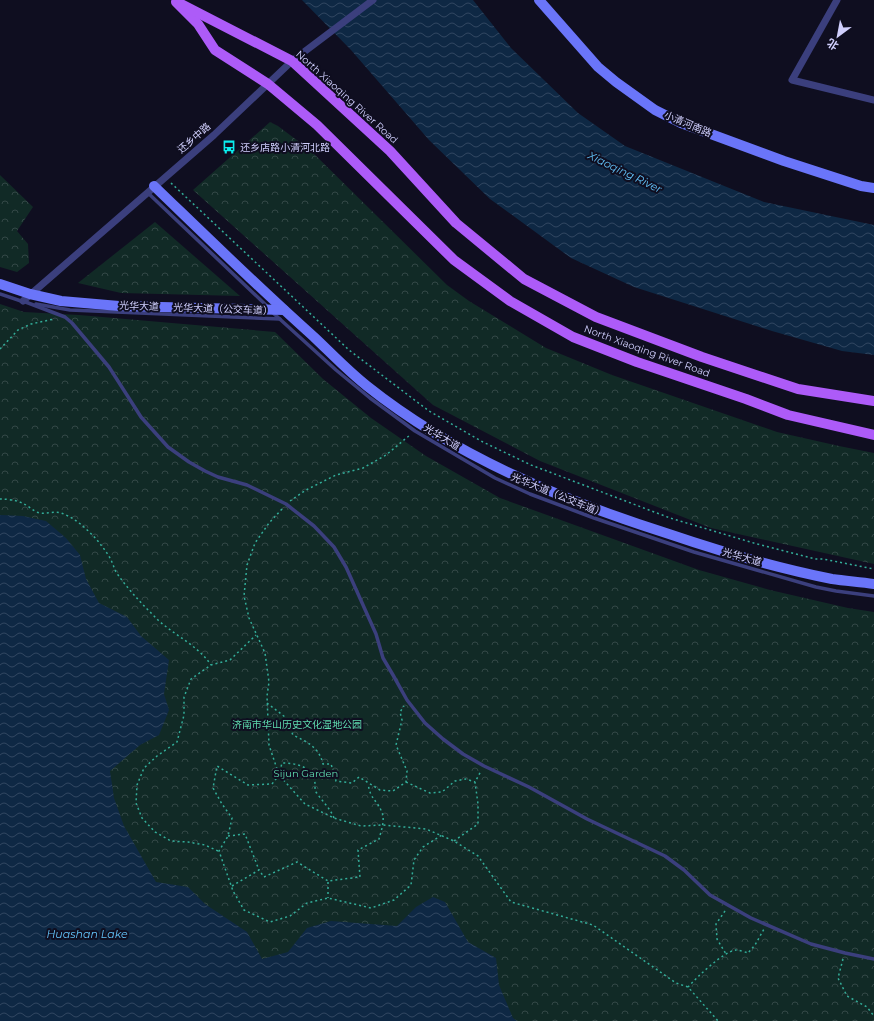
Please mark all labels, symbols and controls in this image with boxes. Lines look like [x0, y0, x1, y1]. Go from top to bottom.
north arrow [818, 16, 858, 56]
text: 北 [824, 36, 841, 53]
street label: North Xiaoqing River Road [293, 48, 401, 146]
street label: 小清河南路 [662, 108, 714, 140]
street label: 还乡中路 [175, 120, 213, 156]
bus stop icon: 还乡店路小清河北路 [221, 139, 237, 155]
place label: 还乡店路小清河北路 [240, 141, 330, 154]
water label: Xiaoqing River [585, 148, 665, 196]
street label: 光华大道 [119, 299, 159, 313]
street label: 光华大道（公交车道） [173, 301, 273, 317]
street label: North Xiaoqing River Road [582, 322, 712, 380]
street label: 光华大道 [422, 421, 462, 453]
street label: 光华大道（公交车道） [509, 470, 607, 520]
street label: 光华大道 [721, 545, 763, 569]
park label: 济南市华山历史文化湿地公园 [232, 718, 362, 731]
park label: Sijun Garden [274, 767, 338, 780]
water label: Huashan Lake [46, 927, 128, 941]

